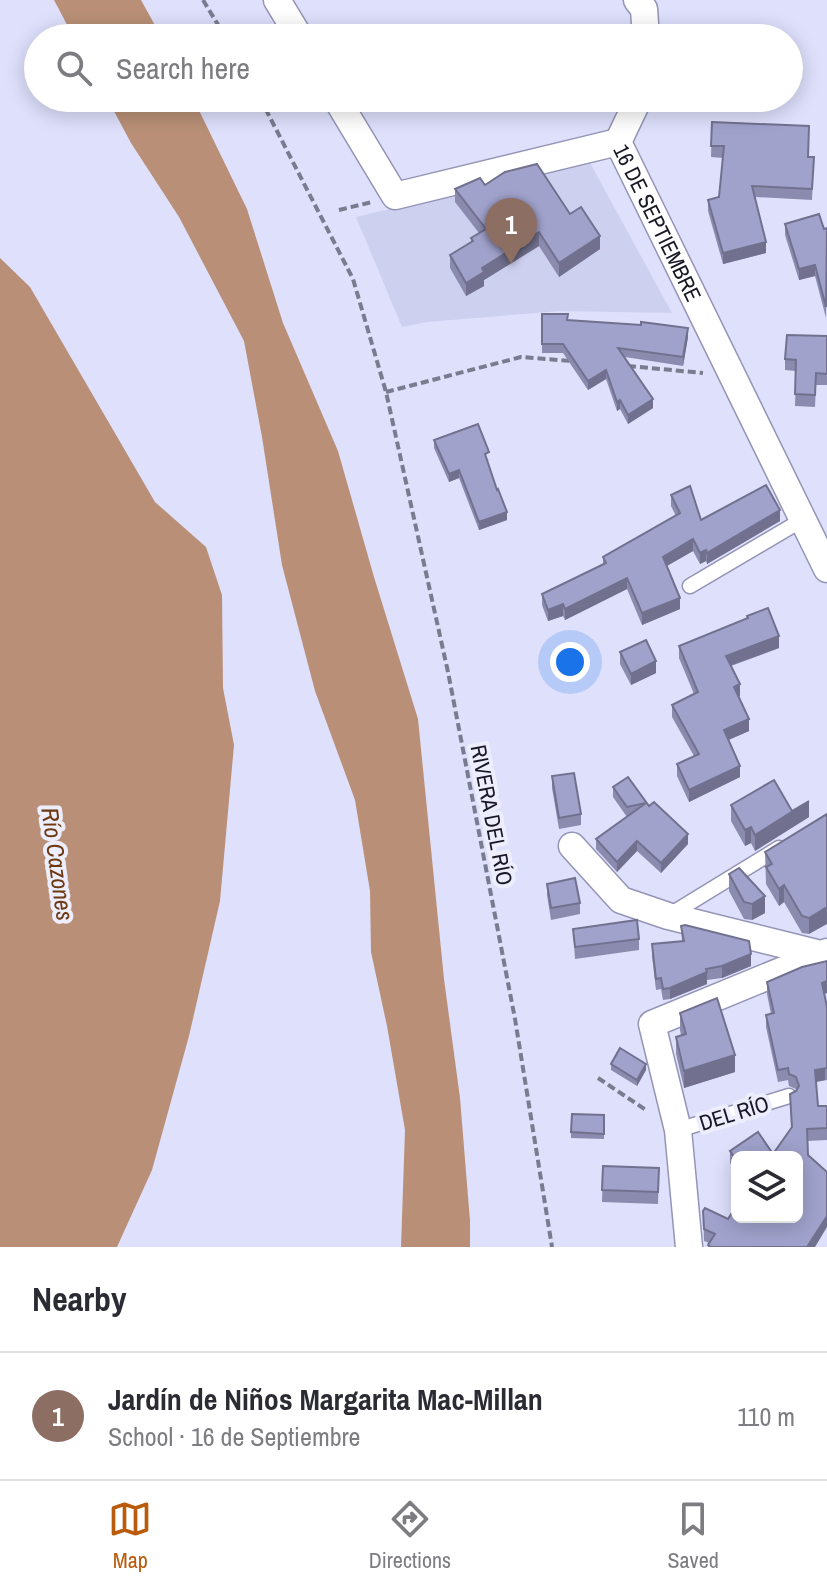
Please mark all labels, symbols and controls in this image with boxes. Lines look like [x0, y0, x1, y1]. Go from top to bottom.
search box [24, 24, 803, 112]
icon: search [52, 46, 96, 90]
text: Search here [116, 48, 250, 88]
street label: 16 DE SEPTIEMBRE [606, 139, 709, 307]
pin: 1 [485, 198, 537, 264]
your location [550, 642, 590, 682]
street label: RIVERA DEL RÍO [464, 742, 520, 888]
water label: Río Cazones [34, 805, 82, 923]
street label: DEL RÍO [695, 1088, 773, 1138]
map controls [731, 1151, 803, 1223]
button: layers [731, 1151, 803, 1223]
text: Nearby [32, 1276, 127, 1322]
text: Jardín de Niños Margarita Mac-Millan [108, 1379, 543, 1419]
text: 1 [52, 1399, 64, 1434]
text: 110 m [737, 1399, 795, 1434]
text: School · 16 de Septiembre [108, 1419, 360, 1454]
tab: Map [108, 1497, 152, 1575]
tab: Directions [369, 1497, 451, 1575]
tab: Saved [668, 1497, 719, 1575]

